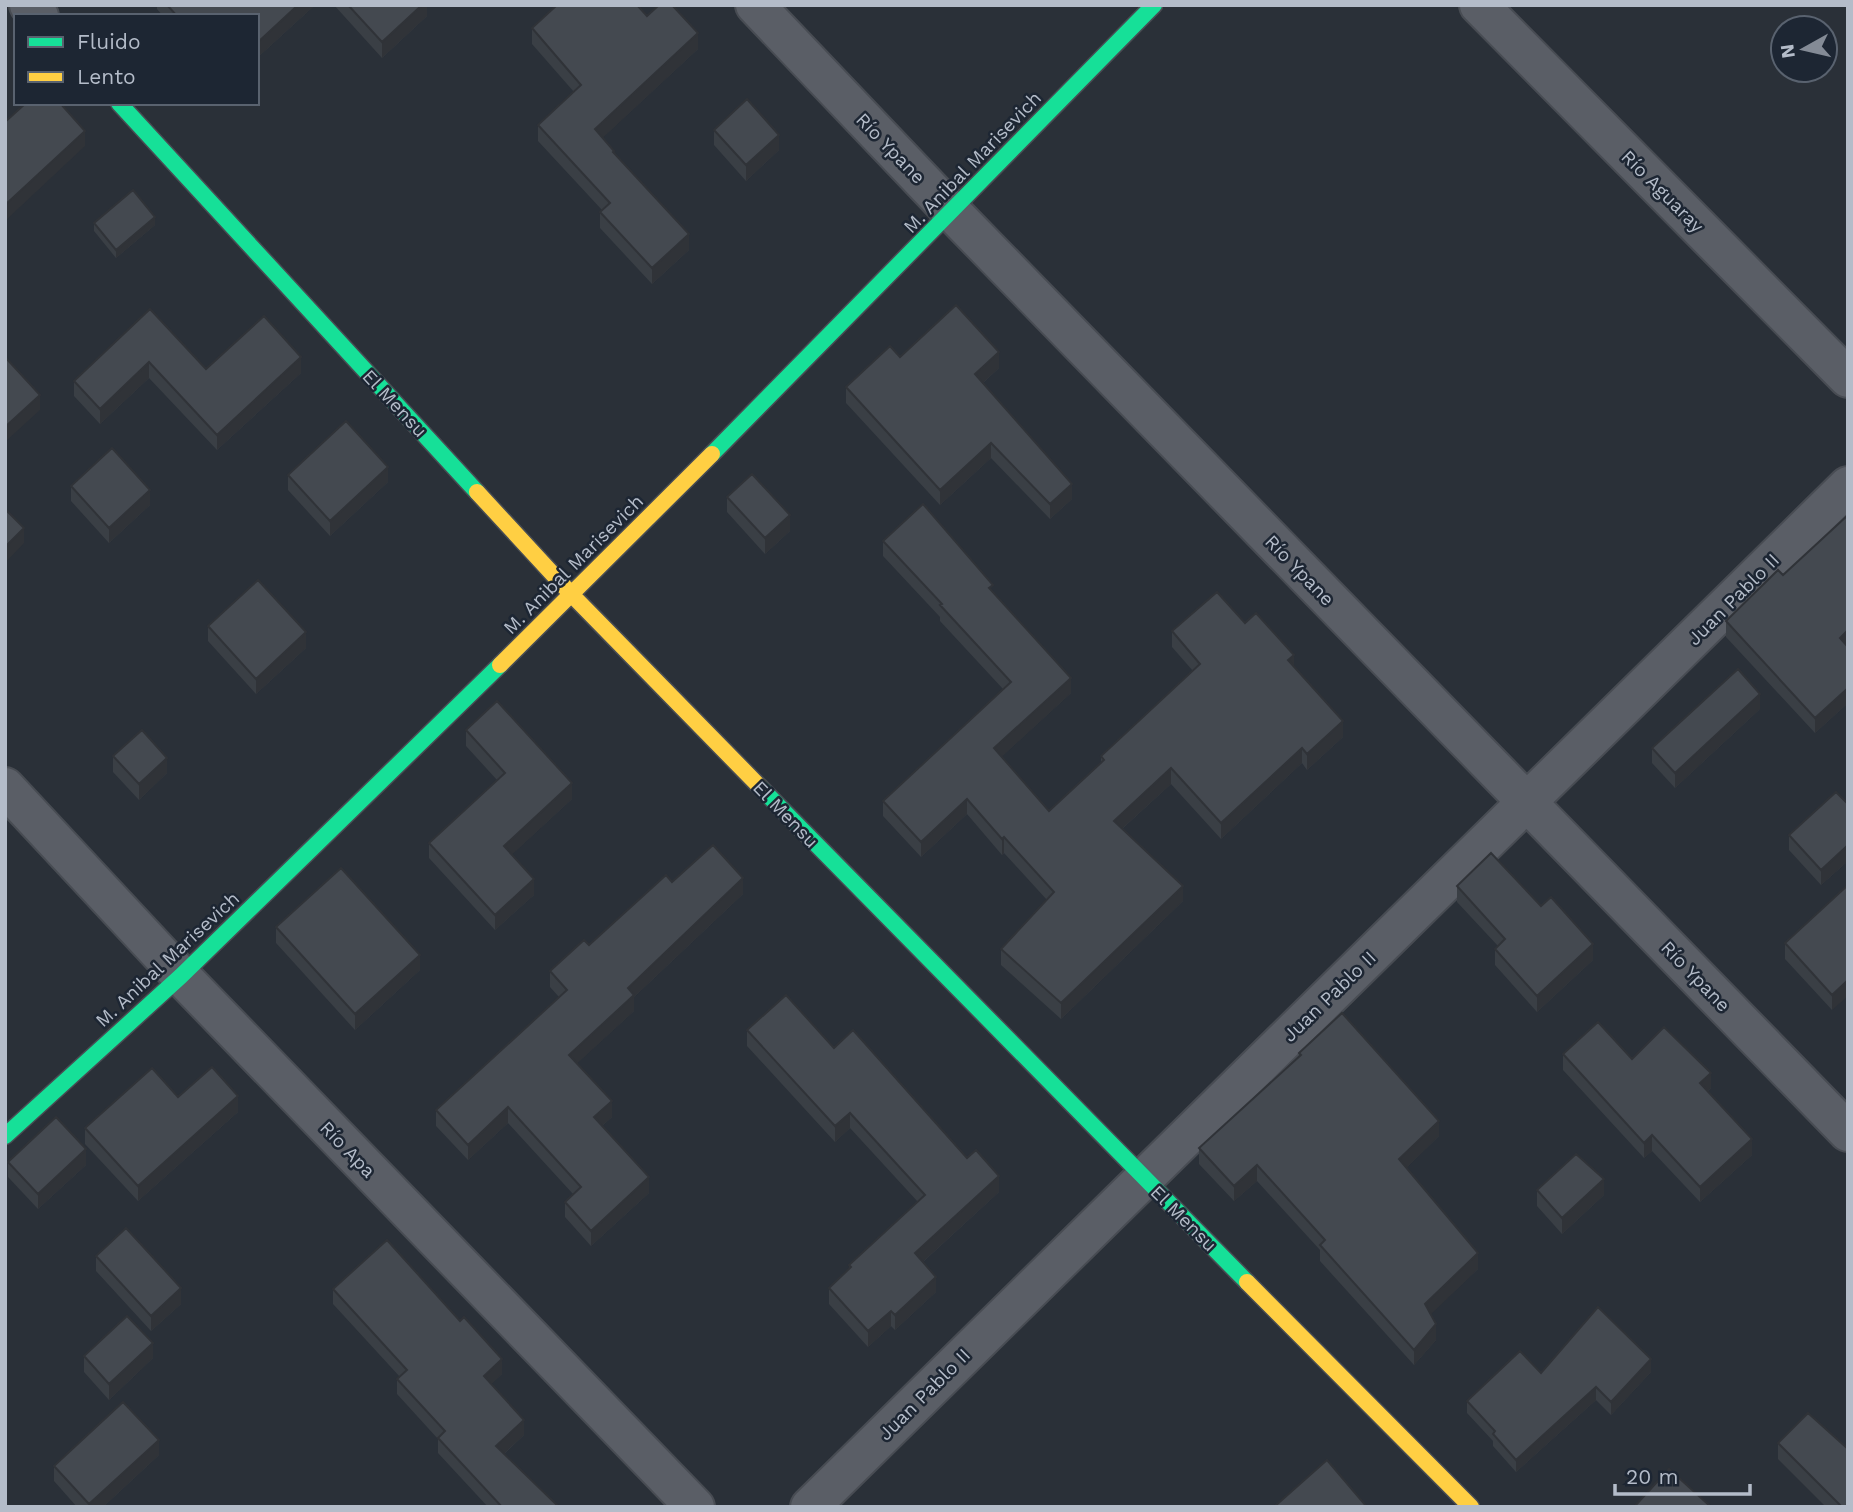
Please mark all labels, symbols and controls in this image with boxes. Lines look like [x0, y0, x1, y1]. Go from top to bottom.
legend [14, 14, 259, 105]
north arrow [1769, 14, 1839, 84]
text: Fluido [77, 29, 141, 54]
text: N [1775, 43, 1800, 60]
text: Lento [77, 64, 136, 89]
street label: M. Anibal Marisevich [899, 87, 1046, 238]
street label: Río Ypane [851, 108, 930, 189]
street label: Río Aguaray [1617, 145, 1709, 238]
street label: El Mensu [357, 365, 432, 442]
street label: M. Anibal Marisevich [499, 490, 648, 639]
street label: Río Ypane [1260, 530, 1339, 611]
street label: Juan Pablo II [1683, 549, 1784, 650]
street label: El Mensu [748, 776, 823, 853]
street label: M. Anibal Marisevich [91, 887, 244, 1032]
street label: Río Ypane [1656, 936, 1735, 1017]
street label: Juan Pablo II [1278, 946, 1381, 1046]
street label: Río Apa [315, 1116, 380, 1183]
street label: El Mensu [1146, 1180, 1222, 1256]
street label: Juan Pablo II [874, 1344, 975, 1445]
scale bar [1615, 1452, 1750, 1496]
text: 20 m [1626, 1464, 1678, 1489]

